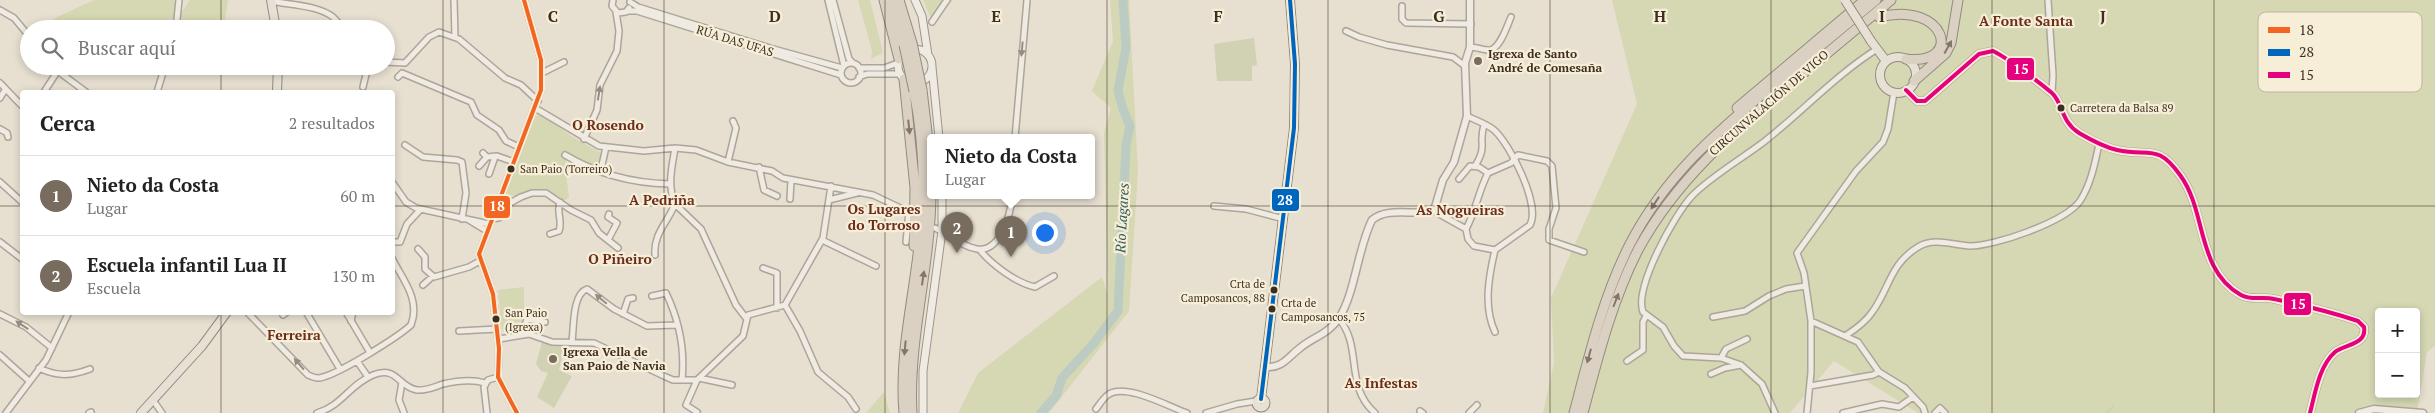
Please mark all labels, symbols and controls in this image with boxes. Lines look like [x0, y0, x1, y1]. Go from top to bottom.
text: C [548, 5, 558, 27]
text: D [769, 5, 781, 27]
text: E [991, 5, 1001, 27]
text: F [1213, 5, 1223, 27]
text: G [1433, 5, 1445, 27]
text: H [1654, 5, 1666, 27]
text: I [1879, 5, 1885, 27]
text: J [2100, 5, 2106, 27]
district label: A Fonte Santa [1979, 11, 2073, 30]
legend [2258, 12, 2422, 92]
search box [20, 20, 395, 75]
text: 18 [2299, 20, 2314, 39]
street label: RÚA DAS UFAS [695, 22, 776, 59]
icon: search [38, 34, 66, 62]
text: Buscar aquí [78, 35, 176, 60]
one-way arrow [1944, 40, 1952, 55]
one-way arrow [1018, 41, 1026, 57]
text: 28 [2299, 42, 2314, 61]
place label: Igrexa de Santo André de Comesaña [1488, 46, 1602, 75]
street label: CIRCUNVALACIÓN DE VIGO [1706, 47, 1832, 159]
marker: Igrexa de Santo André de Comesaña [1472, 55, 1484, 67]
line badge: 15 [2006, 57, 2035, 81]
text: 15 [2013, 59, 2029, 78]
text: 15 [2299, 65, 2314, 84]
one-way arrow [596, 85, 604, 101]
place label: Carretera da Balsa 89 [2070, 101, 2174, 115]
marker: Carretera da Balsa 89 [2056, 103, 2066, 113]
text: Cerca [40, 109, 95, 137]
text: 2 resultados [289, 112, 375, 134]
district label: O Rosendo [572, 115, 644, 134]
one-way arrow [905, 120, 913, 136]
popup [927, 134, 1095, 199]
text: Nieto da Costa [945, 143, 1077, 168]
place label: San Paio (Torreiro) [520, 162, 612, 176]
marker: San Paio (Torreiro) [506, 164, 516, 174]
text: Lugar [945, 168, 986, 190]
text: Nieto da Costa [87, 172, 219, 197]
water label: Río Lagares [1110, 182, 1133, 254]
text: 1 [51, 185, 61, 207]
text: 60 m [340, 185, 375, 207]
line badge: 28 [1271, 188, 1300, 212]
district label: A Pedriña [629, 190, 695, 209]
text: 28 [1277, 190, 1293, 209]
line badge: 18 [483, 195, 511, 219]
text: 18 [489, 196, 505, 215]
one-way arrow [1650, 196, 1660, 209]
text: Lugar [87, 197, 128, 219]
district label: Os Lugares do Torroso [847, 199, 921, 234]
district label: As Nogueiras [1416, 200, 1504, 219]
pin: 2 [941, 212, 973, 253]
pin: 1 [995, 216, 1027, 257]
your location [1032, 220, 1058, 246]
district label: O Piñeiro [588, 249, 652, 268]
text: Escuela infantil Lua II [87, 252, 287, 277]
text: 2 [51, 265, 61, 287]
text: 130 m [332, 265, 375, 287]
one-way arrow [920, 269, 928, 285]
text: Escuela [87, 277, 141, 299]
place label: Crta de Camposancos, 88 [1181, 277, 1265, 305]
marker: Crta de Camposancos, 88 [1269, 285, 1279, 295]
one-way arrow [1612, 292, 1620, 307]
line badge: 15 [2283, 292, 2312, 316]
one-way arrow [594, 294, 607, 305]
text: 15 [2290, 294, 2306, 313]
place label: Crta de Camposancos, 75 [1281, 296, 1365, 324]
marker: Crta de Camposancos, 75 [1267, 304, 1277, 314]
place label: San Paio (Igrexa) [505, 306, 547, 334]
map controls [2375, 308, 2420, 398]
button: + [2375, 308, 2420, 353]
marker: San Paio (Igrexa) [491, 314, 501, 324]
one-way arrow [15, 320, 29, 330]
district label: Ferreira [267, 325, 321, 344]
one-way arrow [901, 340, 909, 356]
place label: Igrexa Vella de San Paio de Navia [563, 344, 666, 373]
one-way arrow [1585, 348, 1593, 363]
marker: Igrexa Vella de San Paio de Navia [547, 353, 559, 365]
button: − [2375, 353, 2420, 398]
one-way arrow [293, 359, 305, 371]
district label: As Infestas [1344, 373, 1418, 392]

